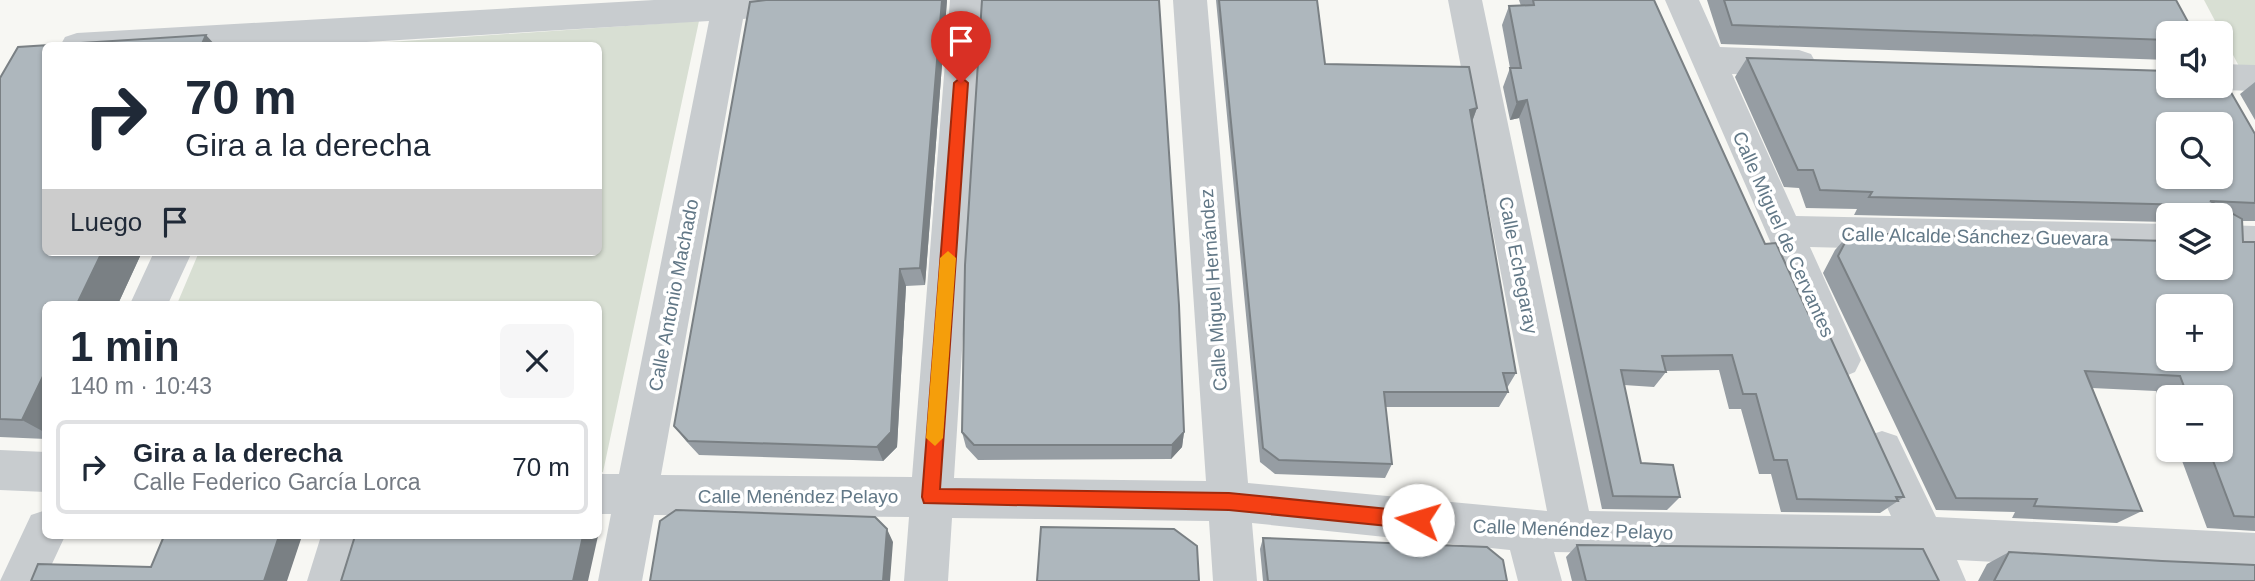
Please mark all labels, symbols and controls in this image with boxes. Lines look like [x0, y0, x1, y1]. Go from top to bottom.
pin [931, 11, 991, 83]
map controls [2156, 21, 2233, 462]
button: sound [2156, 21, 2233, 98]
icon: arrive [942, 22, 980, 60]
icon: right [70, 70, 161, 161]
text: 70 m [185, 70, 297, 124]
button: search [2156, 112, 2233, 189]
text: Gira a la derecha [185, 127, 430, 163]
street label: Calle Miguel de Cervantes [1729, 128, 1838, 340]
street label: Calle Miguel Hernández [1196, 188, 1231, 392]
street label: Calle Echegaray [1495, 195, 1542, 336]
street label: Calle Antonio Machado [645, 197, 702, 393]
icon: arrive [156, 203, 194, 241]
button: layers [2156, 203, 2233, 280]
text: Luego [70, 207, 142, 237]
street label: Calle Alcalde Sánchez Guevara [1841, 224, 2109, 249]
button: + [2156, 294, 2233, 371]
text: 1 min [70, 323, 180, 370]
button: close [500, 324, 574, 398]
text: 140 m · 10:43 [70, 373, 212, 399]
button: − [2156, 385, 2233, 462]
text: Gira a la derecha [133, 438, 343, 468]
icon: right [74, 448, 112, 486]
text: 70 m [512, 452, 570, 482]
text: Calle Federico García Lorca [133, 469, 421, 495]
position arrow [1381, 483, 1455, 557]
street label: Calle Menéndez Pelayo [698, 486, 898, 507]
street label: Calle Menéndez Pelayo [1472, 516, 1674, 543]

